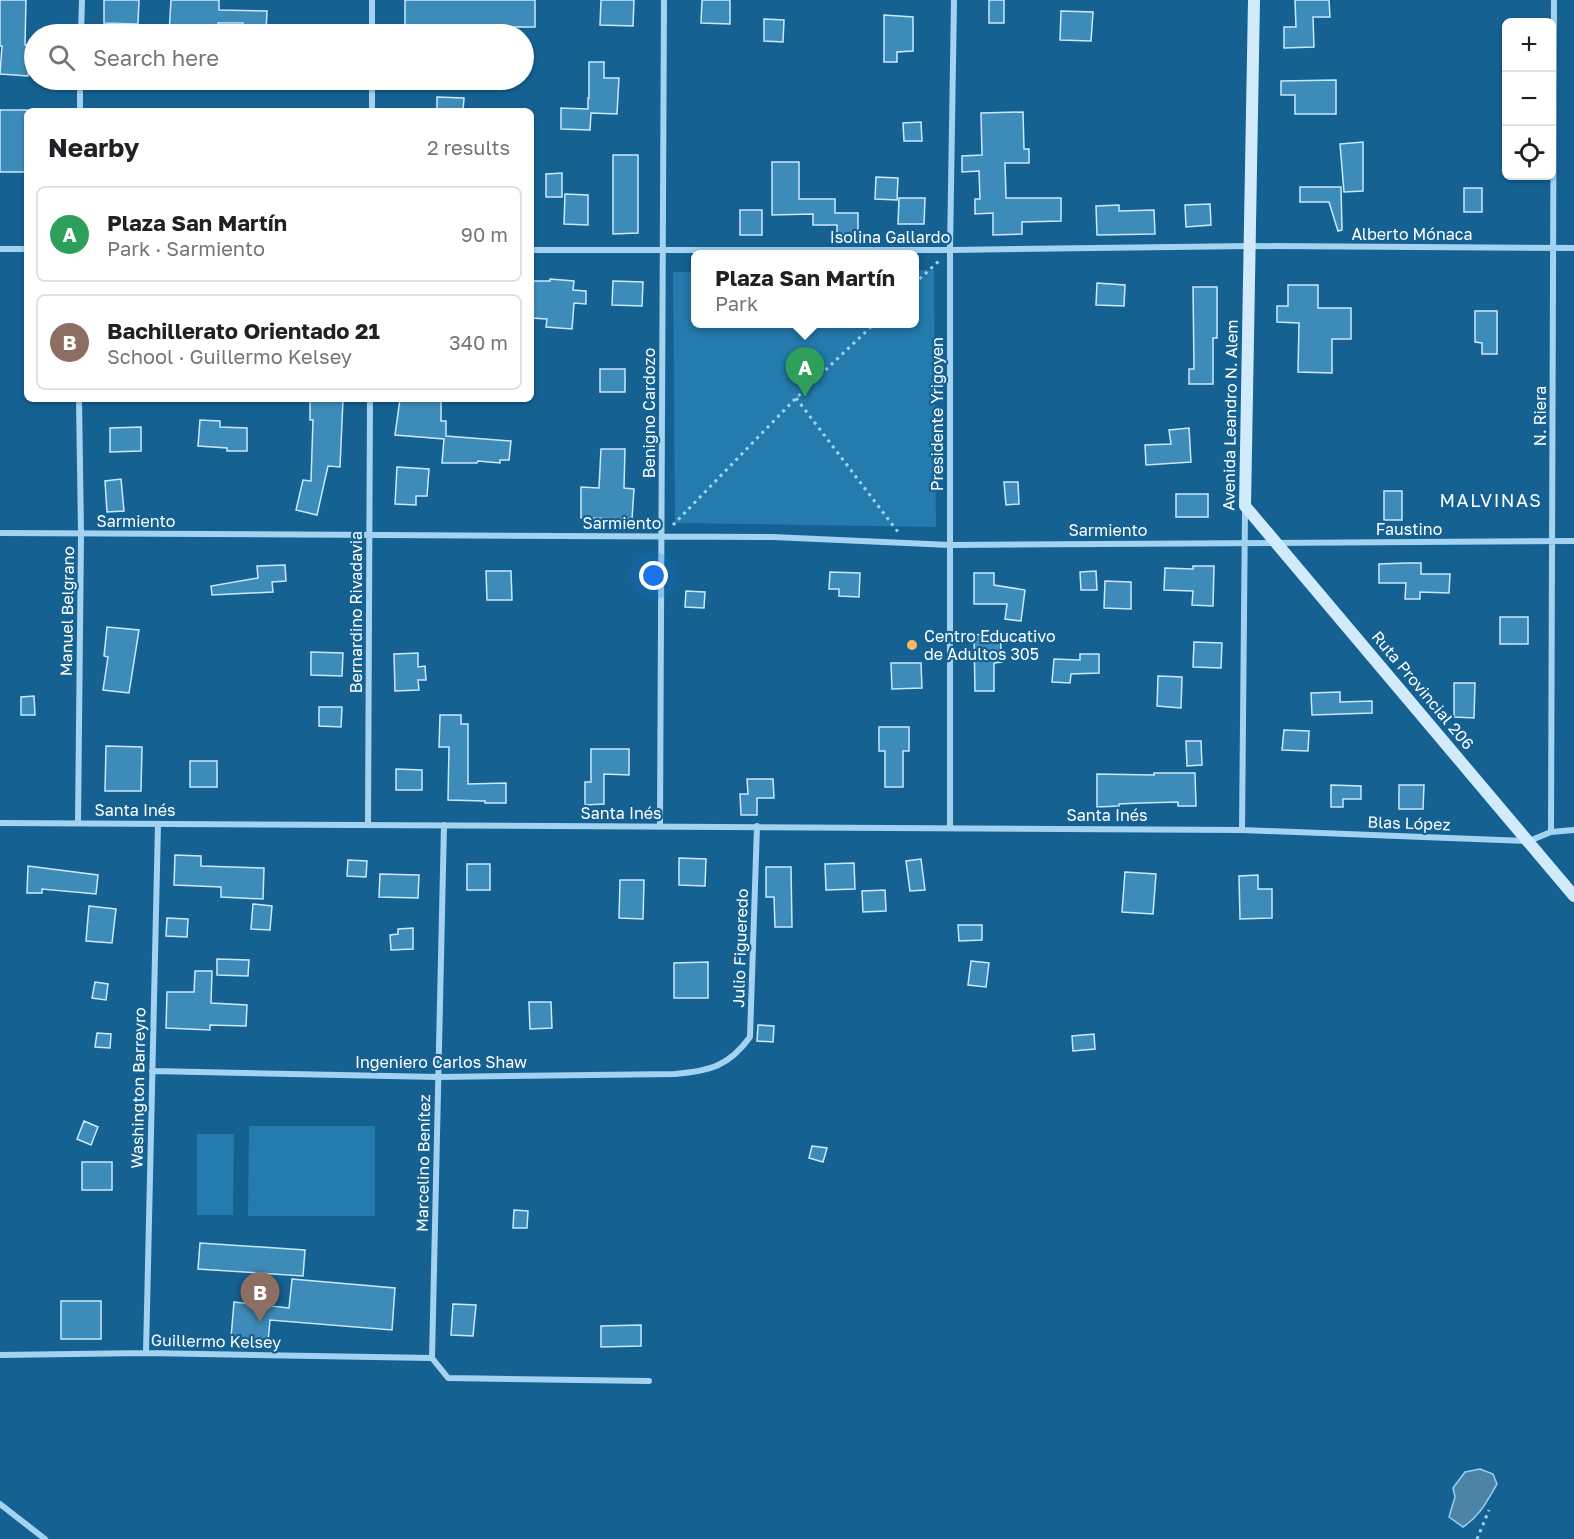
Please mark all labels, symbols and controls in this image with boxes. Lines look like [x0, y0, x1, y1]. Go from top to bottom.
map controls [1502, 18, 1556, 180]
button: + [1502, 18, 1556, 72]
search box [24, 24, 534, 90]
icon: search [45, 41, 78, 74]
text: Search here [93, 44, 219, 71]
button: − [1502, 72, 1556, 126]
button: locate [1502, 126, 1556, 180]
text: Nearby [48, 132, 139, 163]
text: 2 results [427, 135, 510, 159]
text: Plaza San Martín [107, 209, 287, 236]
text: A [62, 222, 77, 246]
text: 90 m [461, 222, 508, 246]
street label: Alberto Mónaca [1351, 224, 1473, 244]
street label: Isolina Gallardo [830, 227, 950, 247]
text: Park · Sarmiento [107, 236, 265, 260]
popup [691, 250, 919, 328]
text: Plaza San Martín [715, 264, 895, 291]
text: Park [715, 291, 758, 315]
text: Bachillerato Orientado 21 [107, 317, 380, 344]
street label: Avenida Leandro N. Alem [1218, 319, 1242, 511]
text: B [62, 330, 77, 354]
text: 340 m [449, 330, 508, 354]
street label: Presidente Yrigoyen [927, 337, 947, 491]
text: School · Guillermo Kelsey [107, 344, 352, 368]
street label: Benigno Cardozo [639, 348, 659, 478]
pin: A [786, 348, 824, 397]
street label: N. Riera [1530, 386, 1550, 446]
district label: MALVINAS [1440, 489, 1542, 511]
street label: Sarmiento [97, 511, 175, 531]
street label: Sarmiento [583, 513, 661, 533]
street label: Faustino [1376, 519, 1442, 539]
street label: Sarmiento [1069, 520, 1147, 540]
street label: Bernardino Rivadavia [346, 531, 366, 693]
street label: Manuel Belgrano [56, 546, 78, 676]
your location [639, 561, 668, 590]
place label: Centro Educativo de Adultos 305 [924, 626, 1056, 664]
street label: Ruta Provincial 206 [1368, 627, 1478, 753]
marker: Centro Educativo de Adultos 305 [905, 638, 919, 652]
street label: Santa Inés [94, 800, 176, 820]
street label: Santa Inés [580, 803, 662, 823]
street label: Santa Inés [1066, 805, 1148, 825]
street label: Blas López [1367, 812, 1451, 834]
street label: Julio Figueredo [728, 888, 752, 1008]
street label: Washington Barreyro [127, 1007, 149, 1169]
street label: Ingeniero Carlos Shaw [355, 1052, 527, 1072]
street label: Marcelino Benítez [412, 1094, 434, 1232]
pin: B [240, 1272, 280, 1322]
street label: Guillermo Kelsey [151, 1330, 281, 1352]

